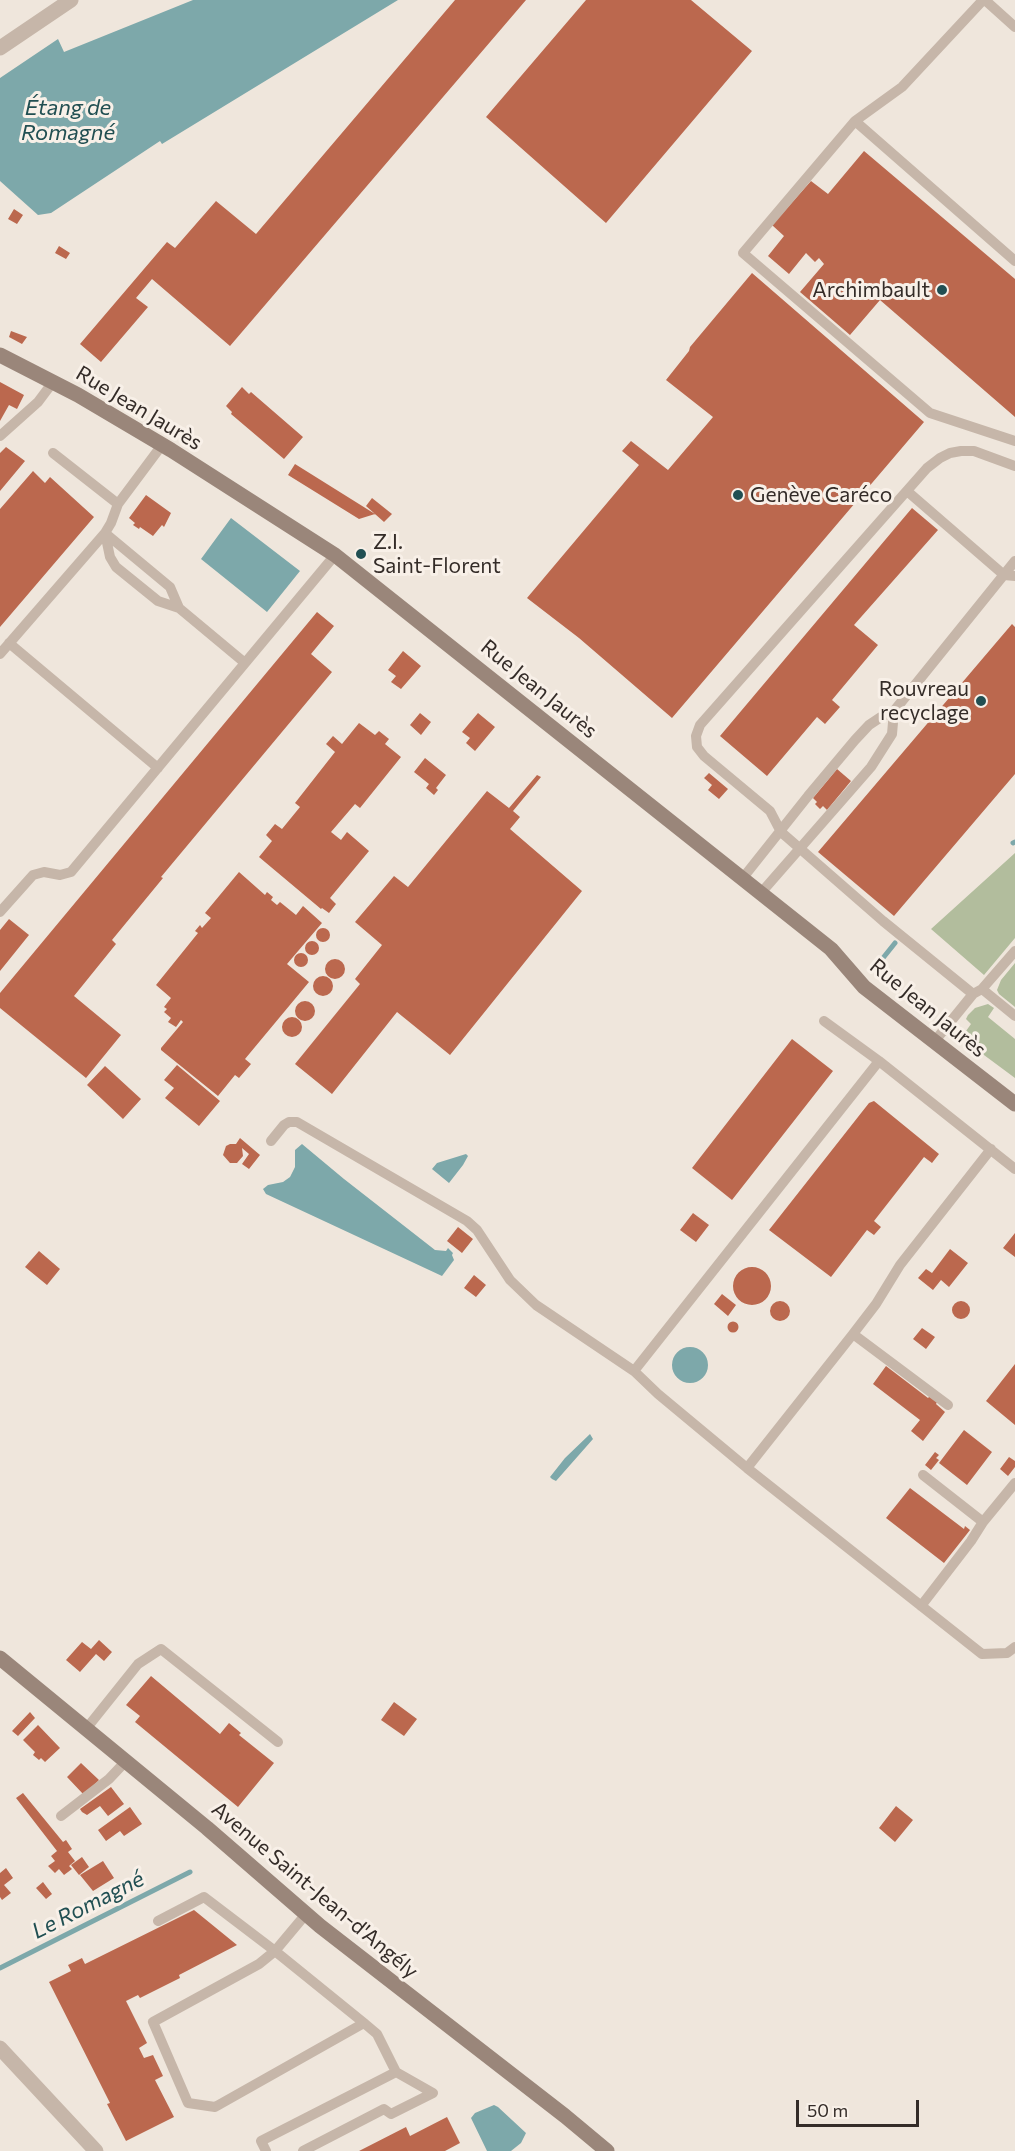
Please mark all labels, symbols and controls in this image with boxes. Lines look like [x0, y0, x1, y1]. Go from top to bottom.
water label: Étang de Romagné [21, 95, 115, 146]
place label: Archimbault [812, 277, 930, 303]
marker: Archimbault [935, 283, 949, 297]
street label: Rue Jean Jaurès [71, 361, 207, 455]
place label: Genève Caréco [750, 482, 892, 508]
marker: Genève Caréco [731, 488, 745, 502]
place label: Z.I. Saint-Florent [373, 529, 501, 579]
marker: Z.I. Saint-Florent [354, 547, 368, 561]
street label: Rue Jean Jaurès [476, 634, 602, 744]
place label: Rouvreau recyclage [879, 676, 969, 726]
marker: Rouvreau recyclage [974, 694, 988, 708]
street label: Rue Jean Jaurès [865, 953, 991, 1063]
street label: Avenue Saint-Jean-d'Angély [207, 1796, 423, 1984]
water label: Le Romagné [27, 1865, 149, 1945]
scale bar [799, 2088, 922, 2126]
text: 50 m [807, 2099, 848, 2121]

